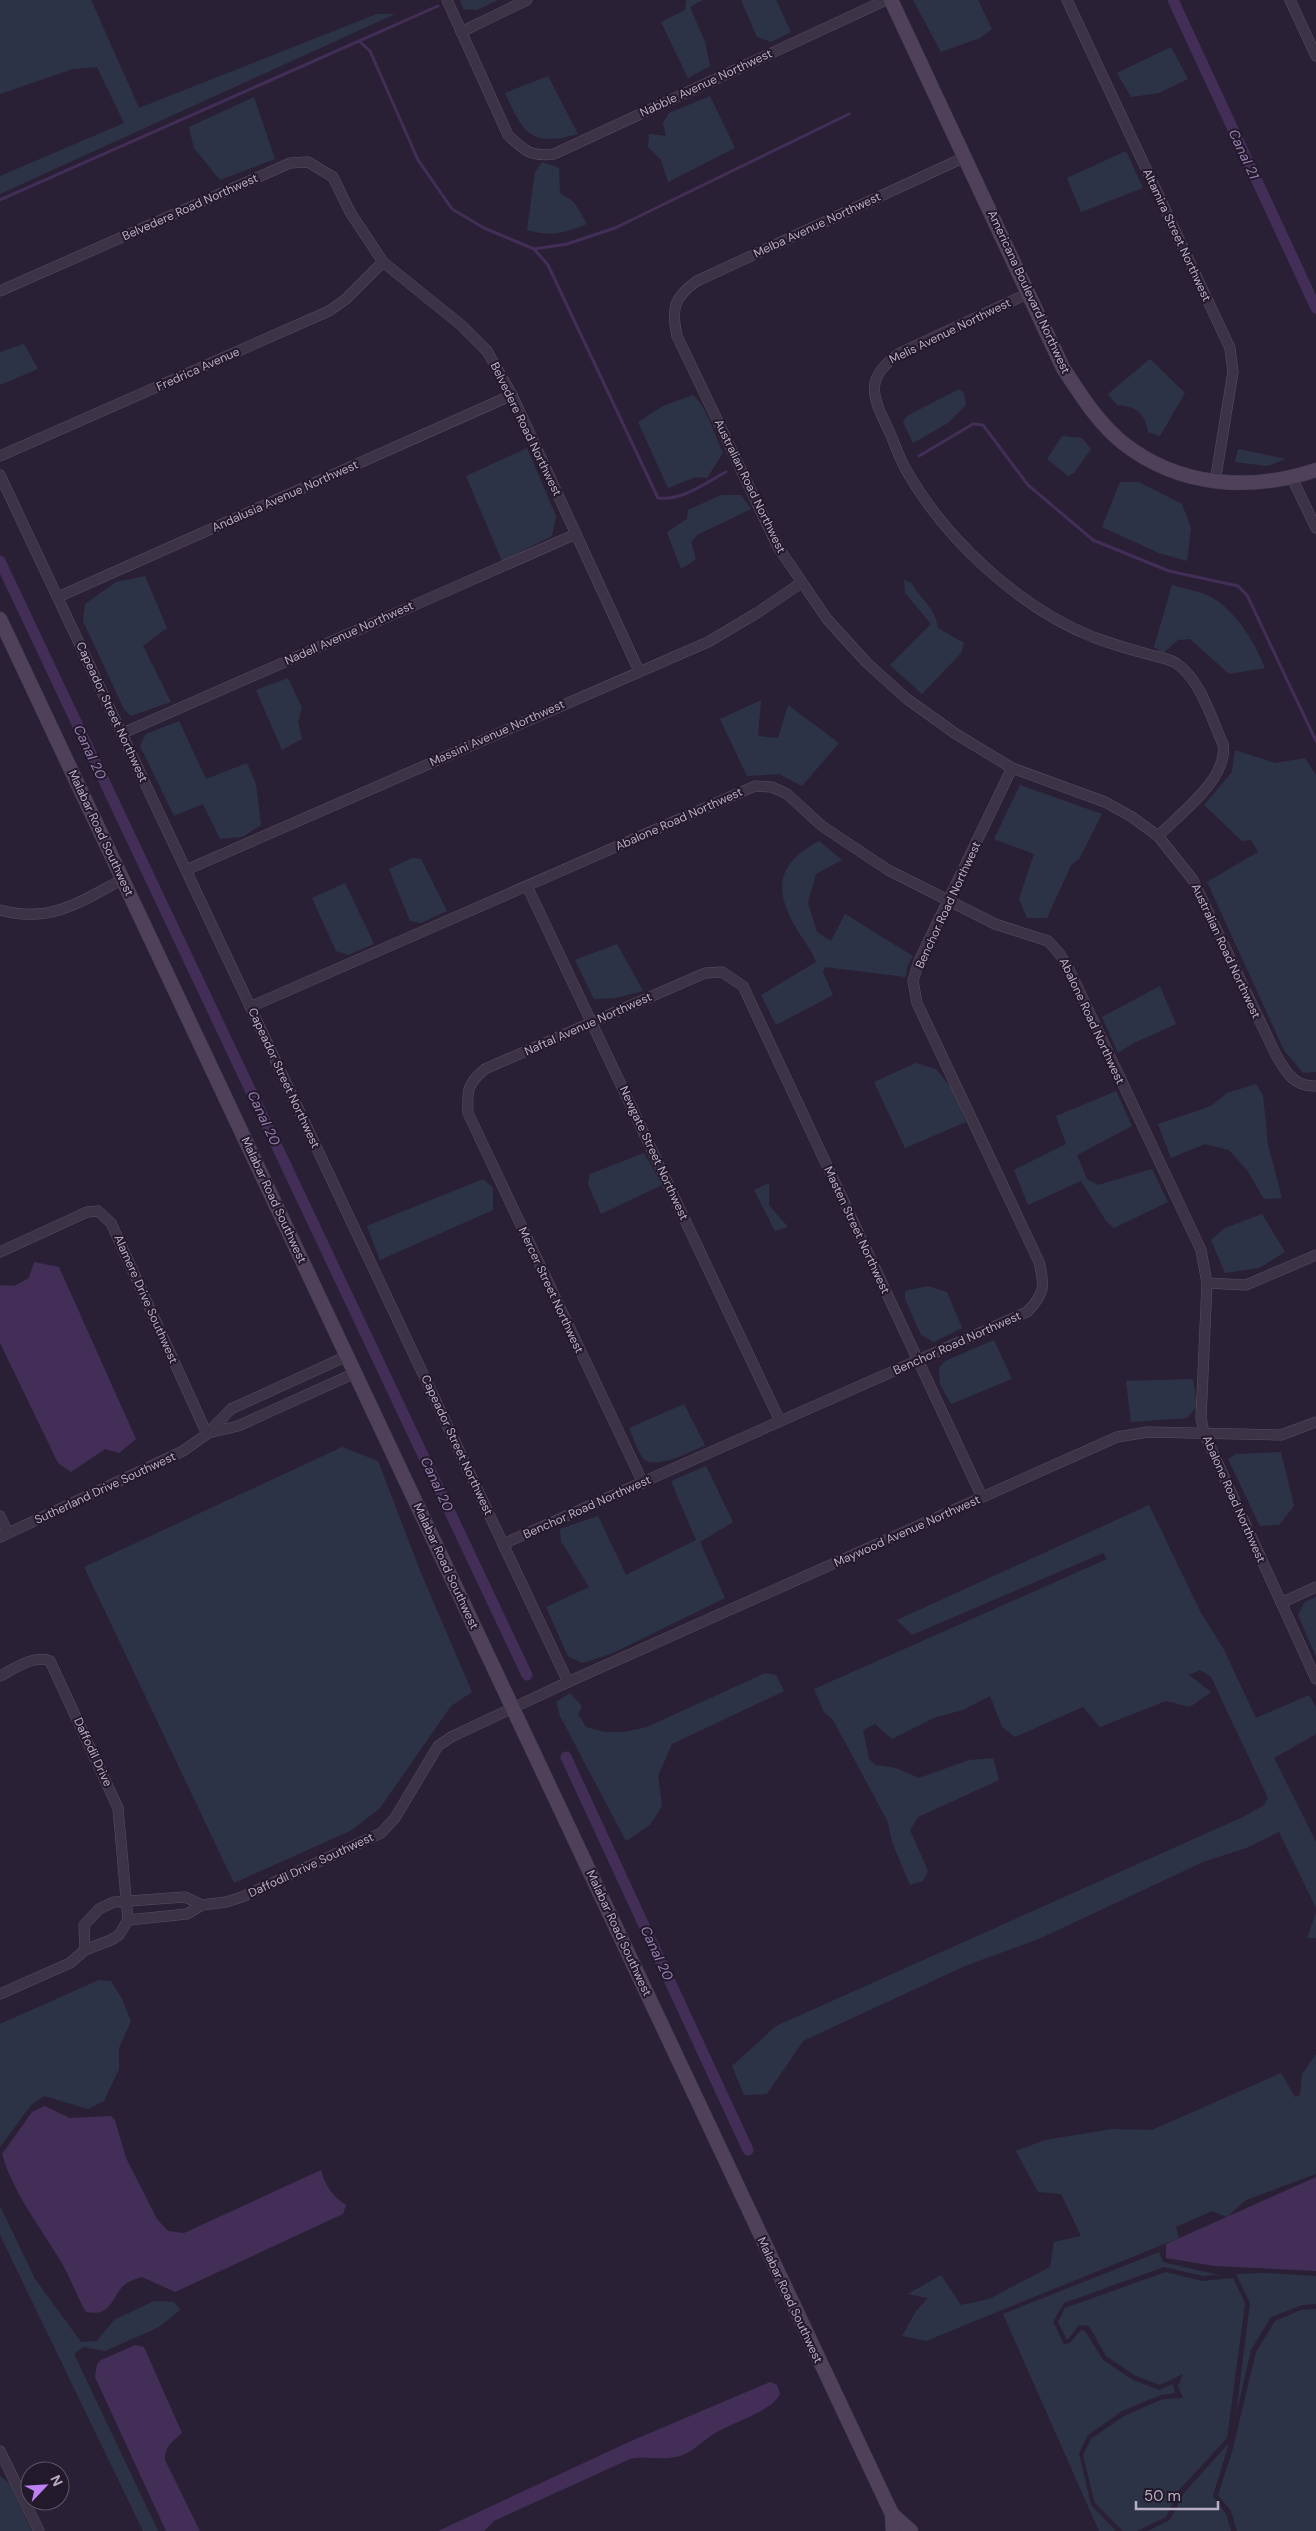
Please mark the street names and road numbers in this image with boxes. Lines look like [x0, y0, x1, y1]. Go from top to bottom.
street label: Nabble Avenue Northwest [637, 45, 775, 121]
street label: Altamira Street Northwest [1139, 166, 1215, 304]
street label: Belvedere Road Northwest [120, 170, 261, 244]
street label: Melba Avenue Northwest [751, 188, 883, 262]
street label: Americana Boulevard Northwest [984, 208, 1074, 376]
street label: Melis Avenue Northwest [887, 294, 1014, 367]
street label: Fredrica Avenue [154, 343, 242, 395]
street label: Belvedere Road Northwest [487, 359, 566, 499]
street label: Australian Road Northwest [711, 416, 790, 556]
street label: Andalusia Avenue Northwest [209, 456, 361, 536]
street label: Nadell Avenue Northwest [282, 597, 416, 669]
street label: Capeador Street Northwest [72, 639, 152, 785]
street label: Massini Avenue Northwest [427, 696, 567, 770]
street label: Malabar Road Southwest [65, 767, 137, 899]
street label: Abalone Road Northwest [613, 784, 745, 854]
street label: Benchor Road Northwest [912, 839, 985, 971]
street label: Australian Road Northwest [1188, 881, 1264, 1021]
street label: Abalone Road Northwest [1056, 955, 1128, 1087]
street label: Naftal Avenue Northwest [522, 989, 654, 1059]
street label: Capeador Street Northwest [244, 1005, 324, 1151]
street label: Newgate Street Northwest [616, 1083, 692, 1223]
street label: Malabar Road Southwest [238, 1134, 310, 1266]
street label: Masten Street Northwest [820, 1164, 894, 1296]
street label: Mercer Street Northwest [515, 1224, 587, 1356]
street label: Alamere Drive Southwest [110, 1232, 182, 1366]
street label: Benchor Road Northwest [891, 1307, 1024, 1378]
street label: Capeador Street Northwest [417, 1372, 497, 1518]
street label: Abalone Road Northwest [1199, 1433, 1269, 1565]
street label: Sutherland Drive Southwest [32, 1448, 178, 1528]
street label: Benchor Road Northwest [521, 1471, 654, 1542]
street label: Maywood Avenue Northwest [831, 1491, 983, 1571]
street label: Malabar Road Southwest [410, 1500, 482, 1632]
street label: Daffodil Drive [70, 1715, 116, 1789]
street label: Daffodil Drive Southwest [246, 1829, 376, 1901]
street label: Malabar Road Southwest [583, 1867, 655, 1999]
street label: Malabar Road Southwest [754, 2234, 826, 2366]

